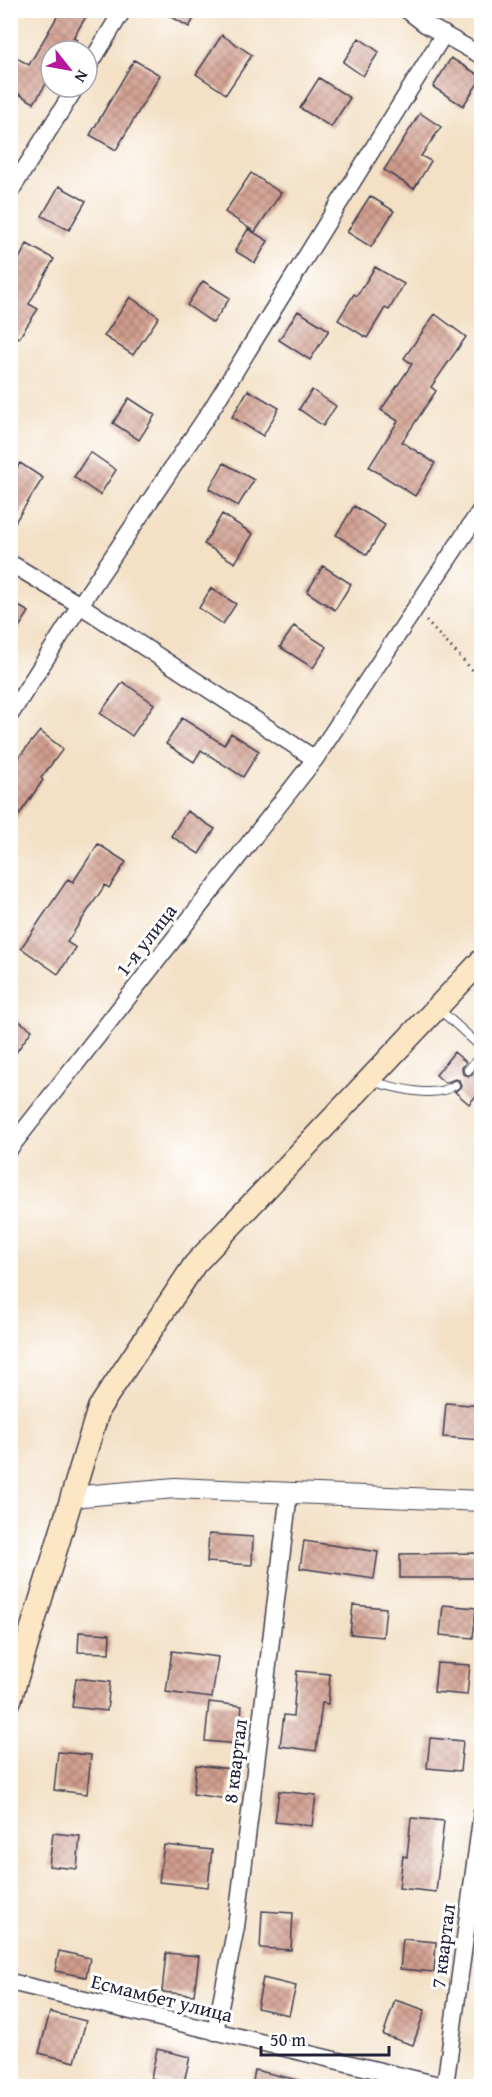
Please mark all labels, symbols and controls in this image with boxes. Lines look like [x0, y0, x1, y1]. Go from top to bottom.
north arrow [39, 39, 99, 99]
text: N [69, 66, 95, 88]
street label: 1-я улица [108, 897, 183, 982]
street label: 8 квартал [215, 1717, 254, 1805]
street label: 7 квартал [423, 1902, 462, 1990]
street label: Есмамбет улица [88, 1966, 236, 2029]
scale bar [261, 2019, 388, 2057]
text: 50 m [270, 2026, 306, 2053]

